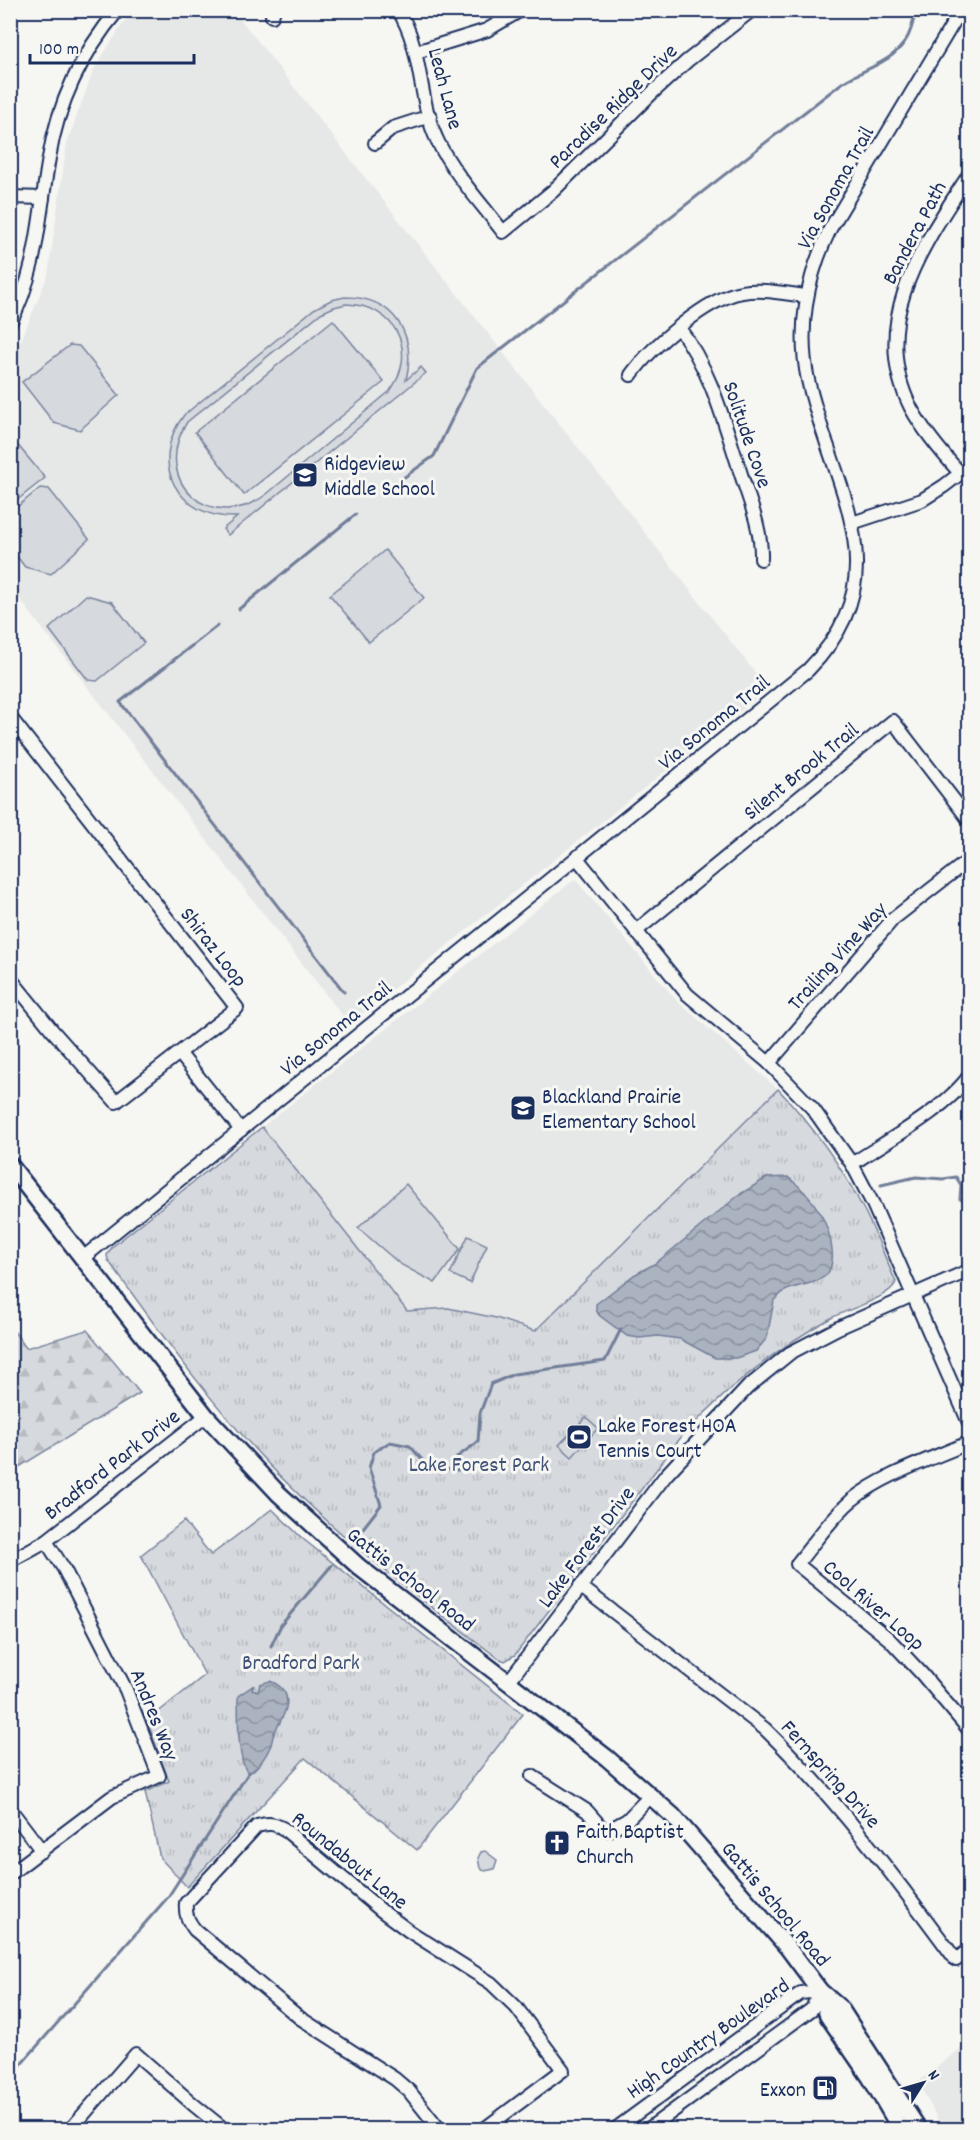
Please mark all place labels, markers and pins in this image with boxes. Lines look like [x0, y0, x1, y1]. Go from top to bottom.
place label: Ridgeview Middle School [324, 450, 435, 506]
school or university icon: Ridgeview Middle School [290, 460, 320, 490]
place label: Blackland Prairie Elementary School [542, 1083, 696, 1139]
school or university icon: Blackland Prairie Elementary School [508, 1093, 538, 1123]
place label: Lake Forest HOA Tennis Court [598, 1412, 737, 1468]
sports icon: Lake Forest HOA Tennis Court [564, 1422, 594, 1452]
place label: Faith Baptist Church [576, 1818, 684, 1874]
church icon: Faith Baptist Church [542, 1828, 572, 1858]
fuel station icon: Exxon [810, 2073, 840, 2103]
place label: Exxon [760, 2076, 806, 2107]

